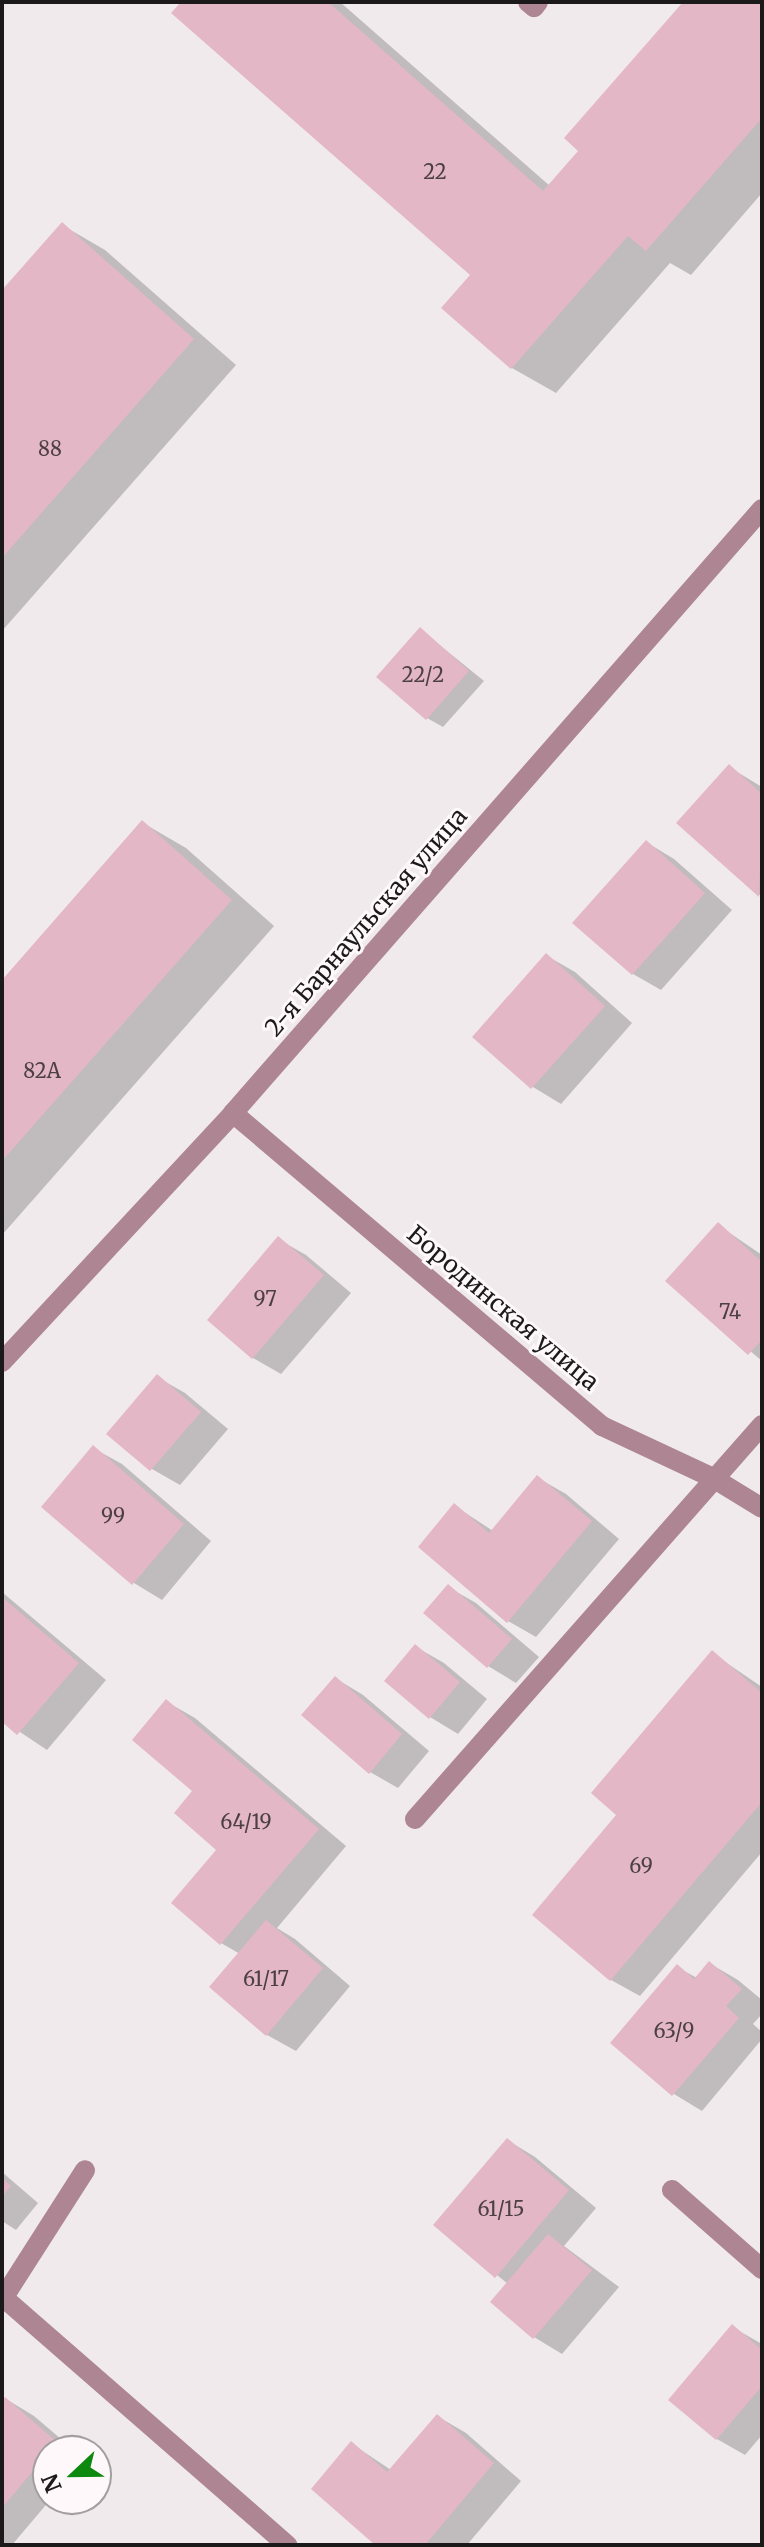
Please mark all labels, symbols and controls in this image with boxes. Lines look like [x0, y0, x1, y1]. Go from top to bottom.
house number: 22 [423, 159, 447, 183]
house number: 88 [38, 436, 62, 460]
house number: 22/2 [402, 662, 444, 686]
street label: 2-я Барнаульская улица [259, 802, 473, 1042]
house number: 82А [23, 1058, 61, 1082]
street label: Бородинская улица [401, 1219, 605, 1397]
house number: 97 [253, 1286, 277, 1310]
house number: 74 [719, 1299, 741, 1323]
house number: 99 [101, 1503, 125, 1527]
house number: 64/19 [220, 1809, 272, 1833]
house number: 69 [629, 1853, 653, 1877]
house number: 61/17 [243, 1966, 289, 1990]
house number: 63/9 [654, 2018, 694, 2042]
house number: 61/15 [478, 2196, 524, 2220]
north arrow [32, 2435, 112, 2515]
text: N [35, 2470, 68, 2497]

